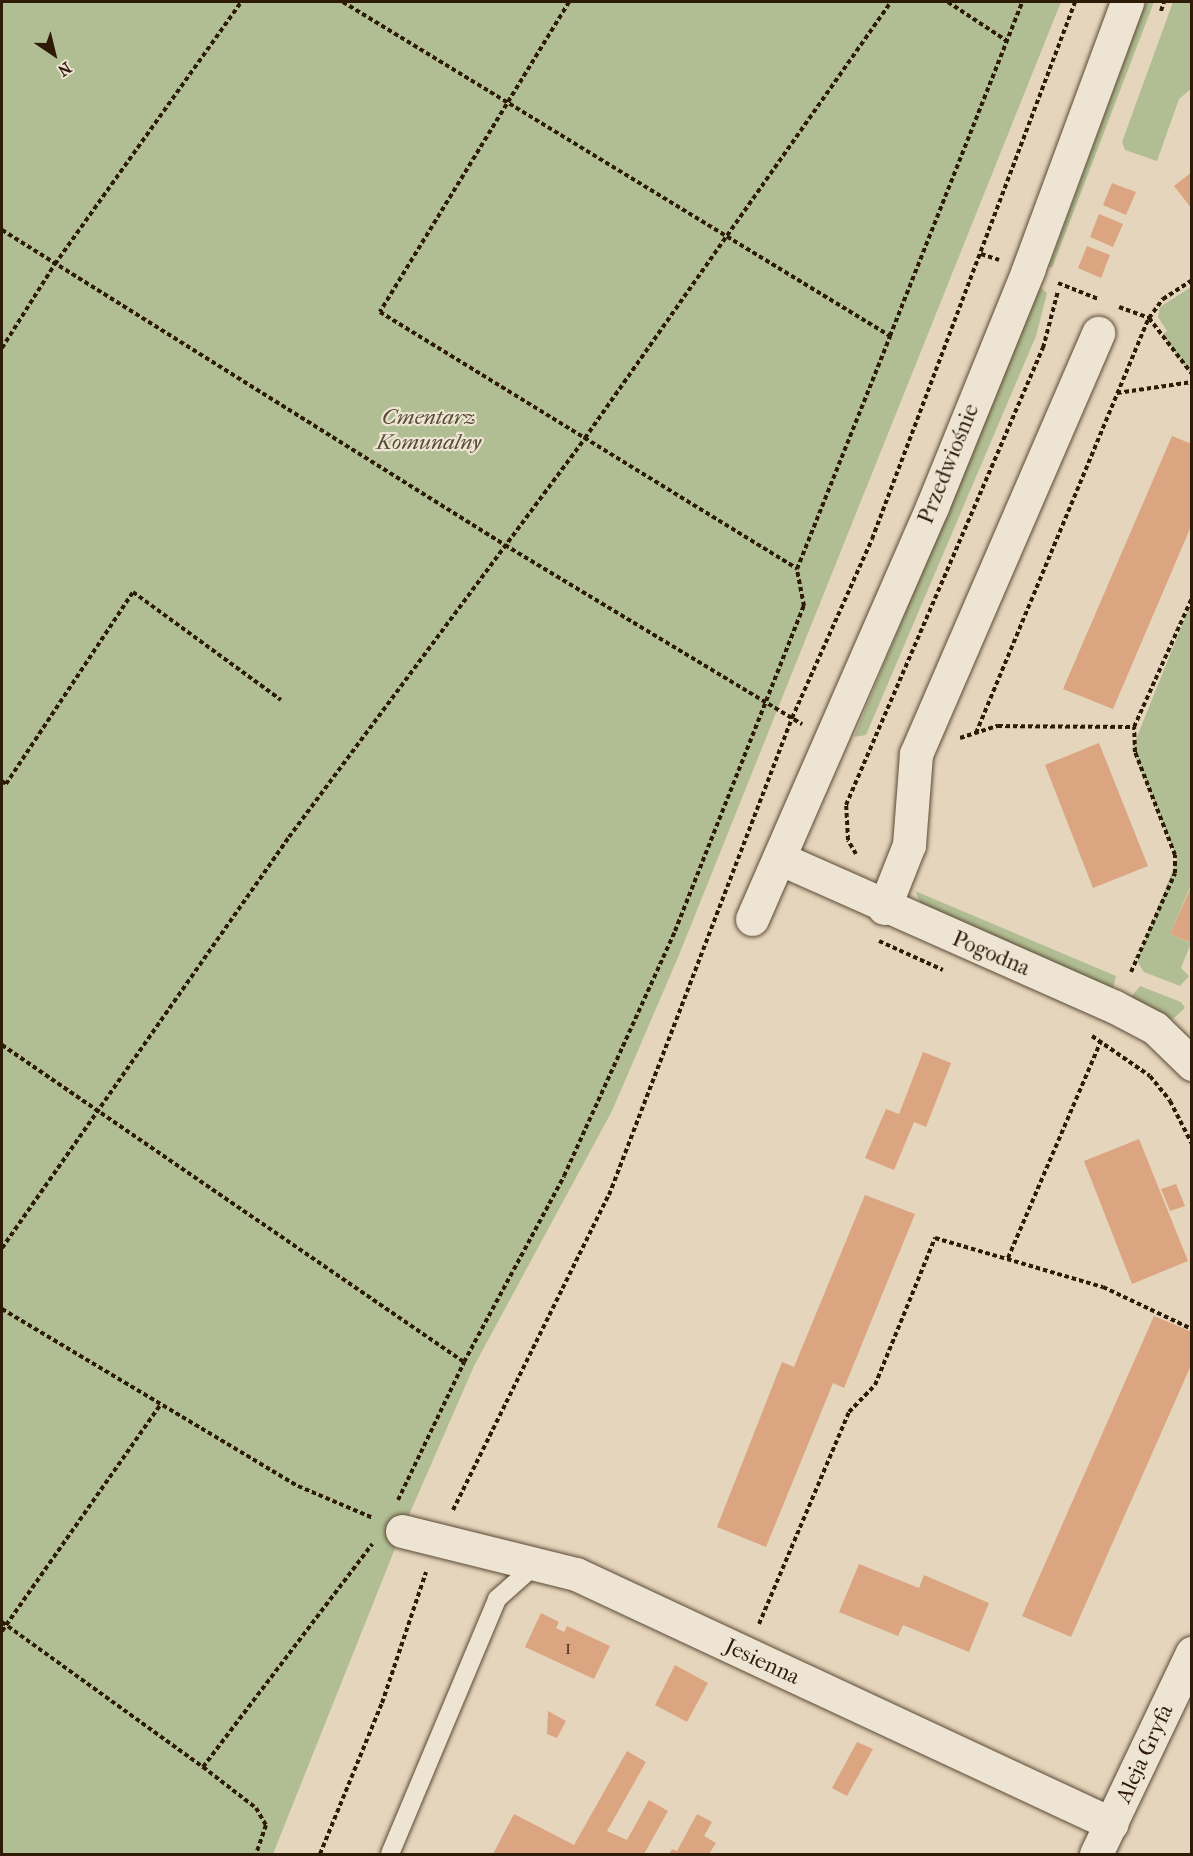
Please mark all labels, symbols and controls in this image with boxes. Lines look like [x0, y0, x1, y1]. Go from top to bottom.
north arrow [24, 24, 84, 84]
text: N [54, 58, 75, 80]
street label: Przedwiośnie [913, 400, 985, 528]
park label: Cmentarz Komunalny [377, 404, 481, 456]
street label: Pogodna [948, 926, 1034, 982]
street label: Jesienna [720, 1633, 804, 1691]
house number: 1 [564, 1635, 572, 1659]
street label: Aleja Gryfa [1111, 1701, 1179, 1807]

